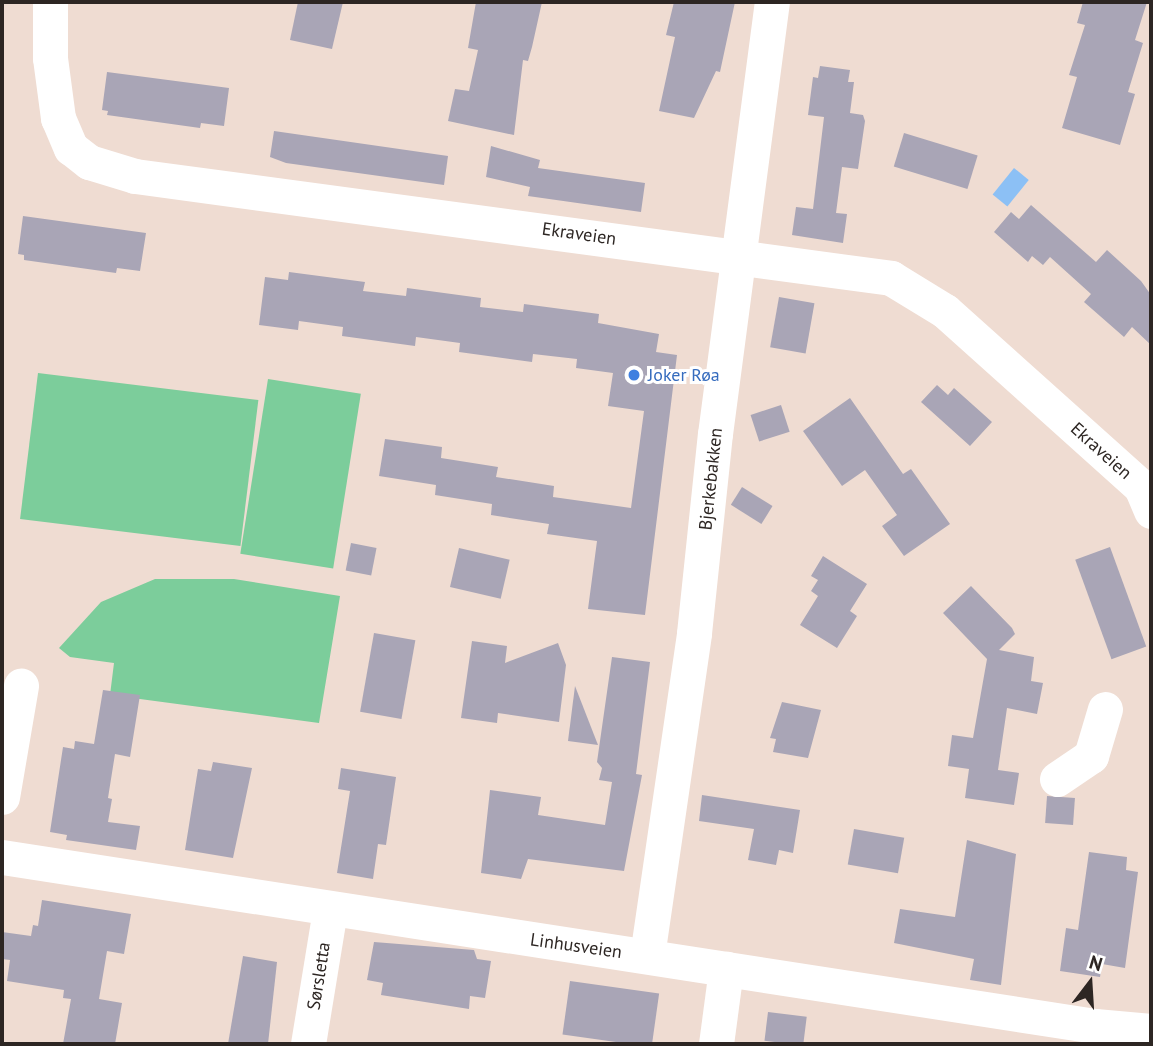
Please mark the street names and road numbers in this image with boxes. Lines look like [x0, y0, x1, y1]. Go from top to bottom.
street label: Ekraveien [540, 218, 618, 250]
street label: Ekraveien [1066, 418, 1136, 484]
street label: Bjerkebakken [695, 427, 727, 531]
street label: Linhusveien [529, 929, 623, 963]
street label: Sørsletta [303, 941, 335, 1011]

